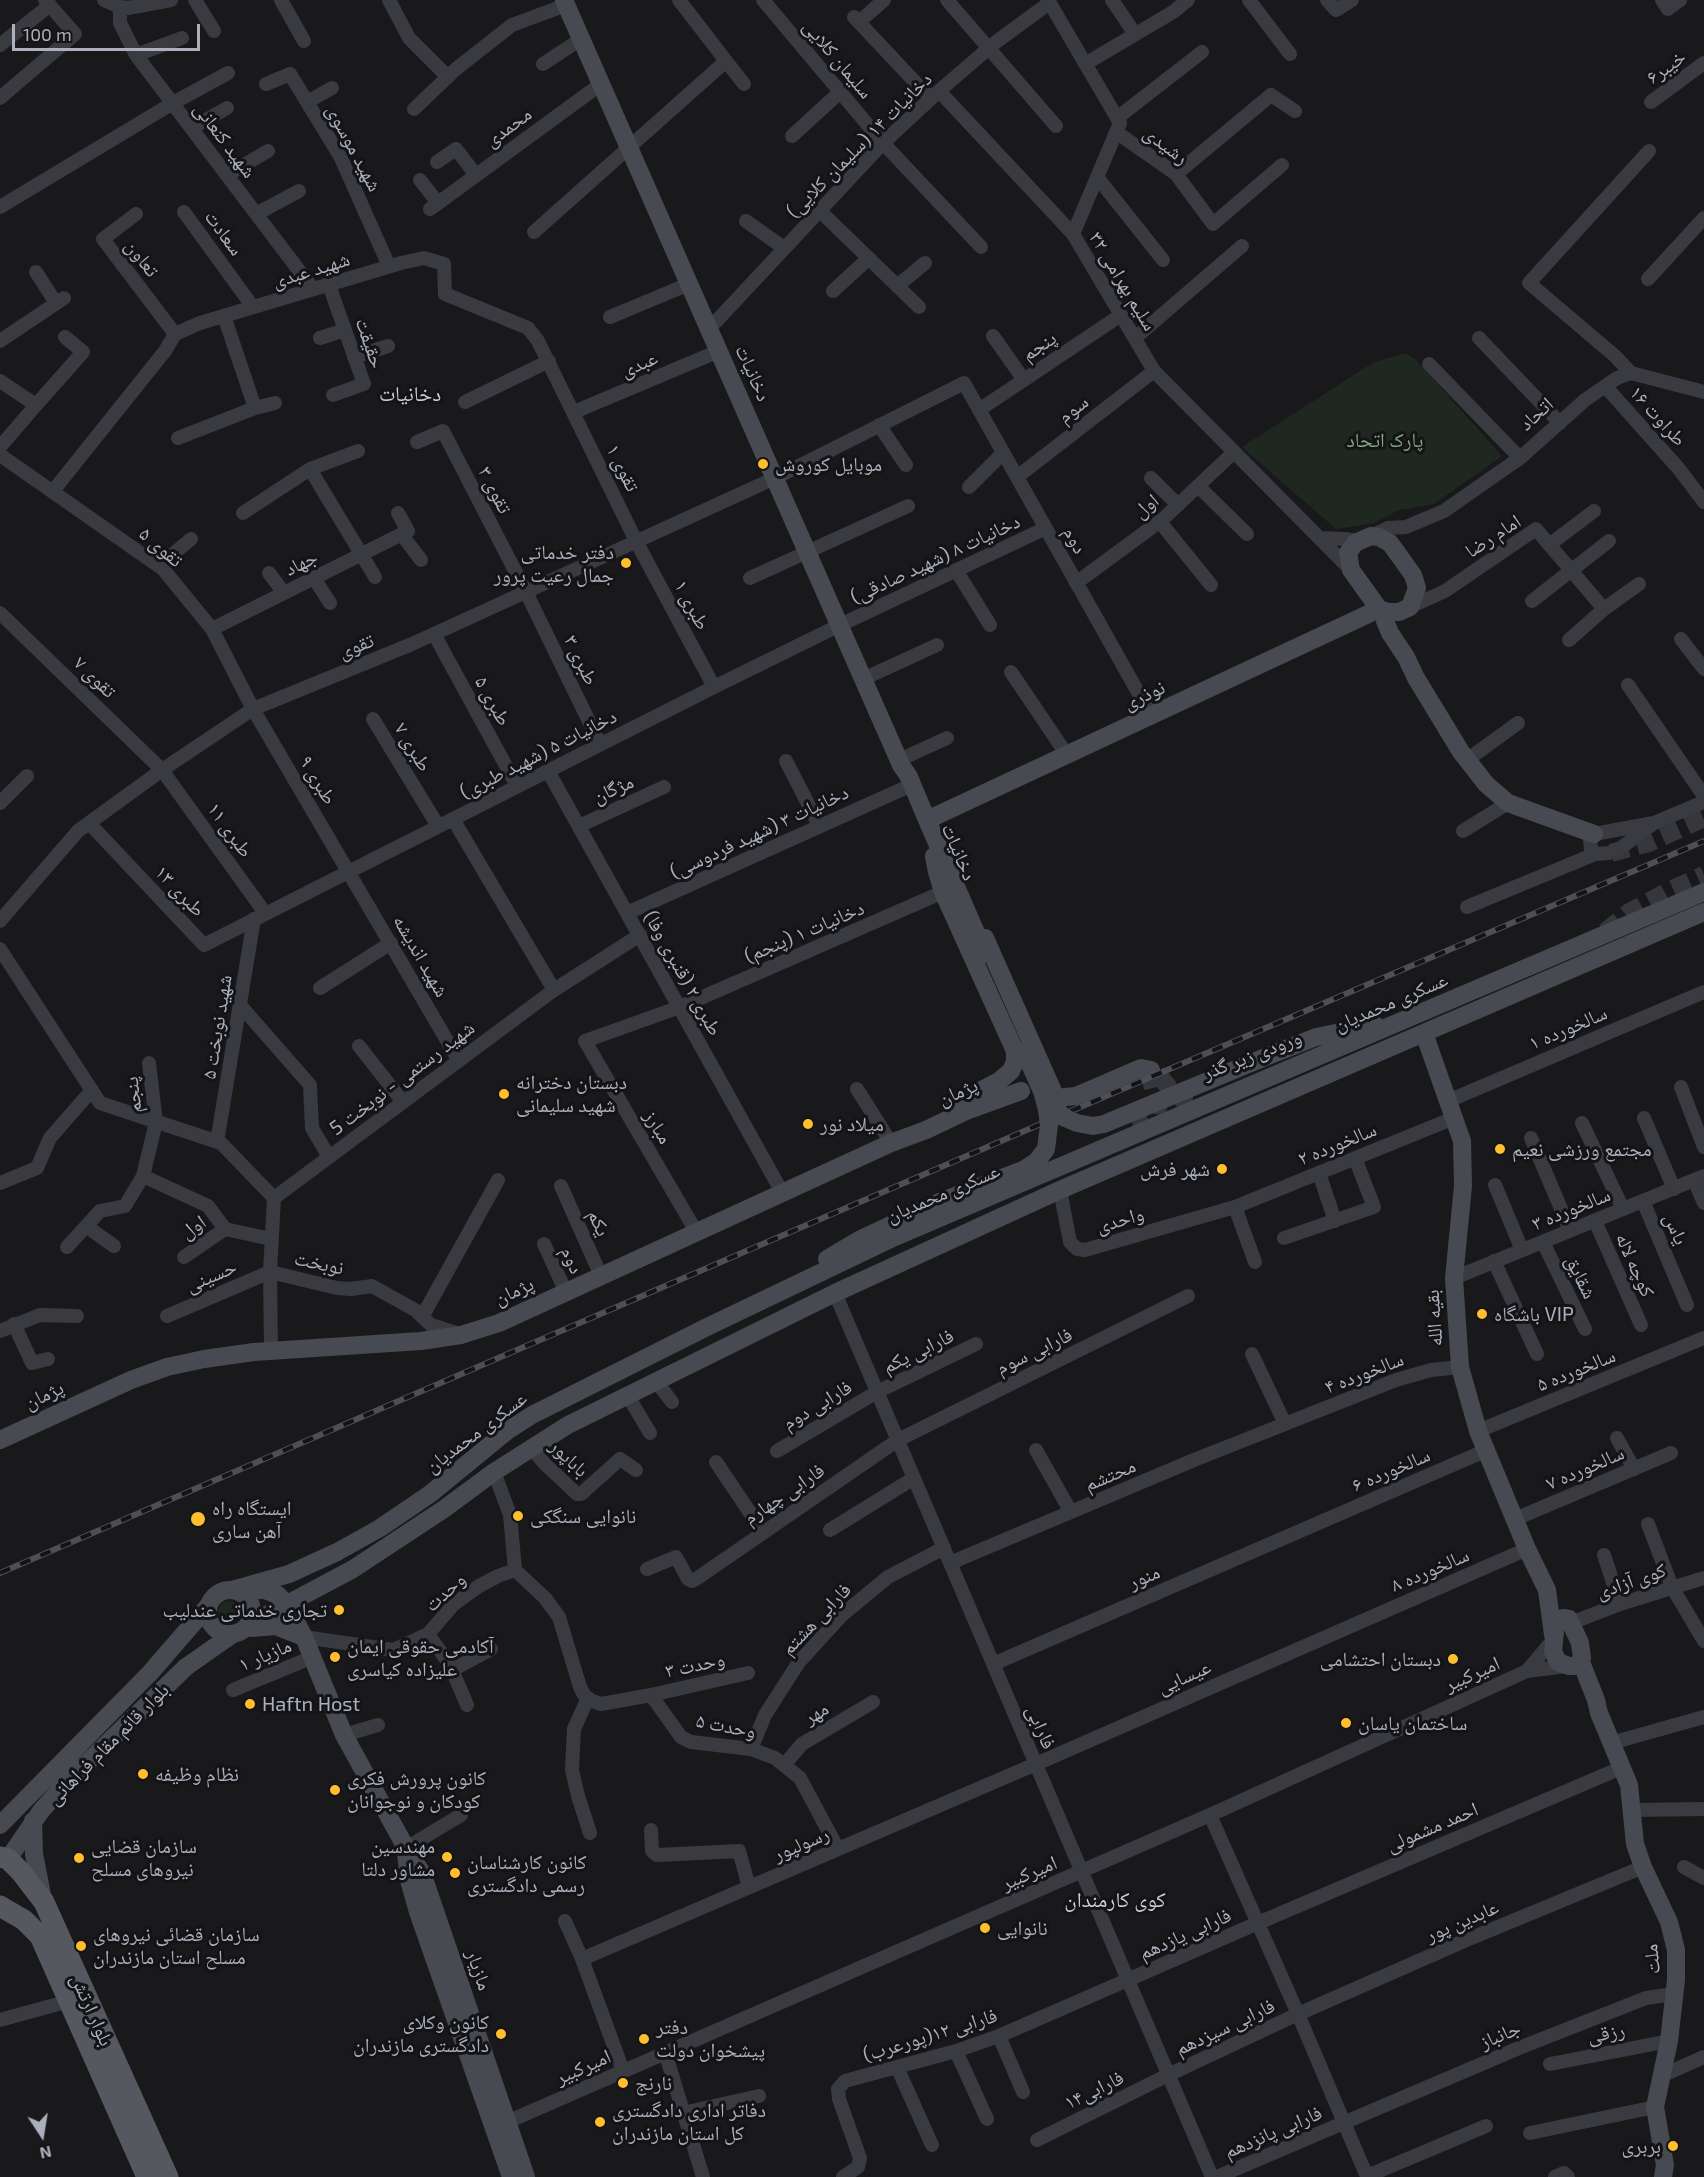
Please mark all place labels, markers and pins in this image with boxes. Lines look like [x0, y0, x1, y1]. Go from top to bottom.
place label: موبایل کوروش [775, 452, 882, 476]
marker: موبایل کوروش [756, 457, 770, 471]
place label: دفتر خدماتی جمال رعیت پرور [494, 540, 614, 587]
marker: دفتر خدماتی جمال رعیت پرور [619, 556, 633, 570]
place label: دبستان دخترانه شهید سلیمانی [516, 1070, 627, 1117]
marker: دبستان دخترانه شهید سلیمانی [497, 1087, 511, 1101]
place label: میلاد نور [820, 1112, 884, 1136]
marker: میلاد نور [801, 1117, 815, 1131]
place label: مجتمع ورزشی نعیم [1512, 1137, 1652, 1161]
marker: مجتمع ورزشی نعیم [1493, 1142, 1507, 1156]
place label: شهر فرش [1140, 1157, 1210, 1181]
marker: شهر فرش [1215, 1162, 1229, 1176]
place label: باشگاه VIP [1494, 1302, 1574, 1326]
marker: باشگاه VIP [1475, 1307, 1489, 1321]
place label: ایستگاه راه آهن ساری [212, 1496, 292, 1543]
place label: نانوایی سنگکی [530, 1504, 636, 1528]
marker: نانوایی سنگکی [511, 1509, 525, 1523]
marker: ایستگاه راه آهن ساری [189, 1510, 207, 1528]
place label: تجاری خدماتی عندلیب [163, 1598, 327, 1622]
marker: تجاری خدماتی عندلیب [332, 1603, 346, 1617]
place label: آکادمی حقوقی ایمان علیزاده کیاسری [347, 1634, 494, 1681]
place label: دبستان احتشامی [1320, 1647, 1441, 1671]
marker: آکادمی حقوقی ایمان علیزاده کیاسری [328, 1650, 342, 1664]
marker: دبستان احتشامی [1446, 1652, 1460, 1666]
place label: Haftn Host [262, 1692, 360, 1716]
marker: Haftn Host [243, 1697, 257, 1711]
place label: ساختمان یاسان [1358, 1711, 1467, 1735]
marker: ساختمان یاسان [1339, 1716, 1353, 1730]
place label: نظام وظیفه [155, 1762, 239, 1786]
place label: کانون پرورش فکری کودکان و نوجوانان [347, 1766, 486, 1813]
marker: نظام وظیفه [136, 1767, 150, 1781]
marker: کانون پرورش فکری کودکان و نوجوانان [328, 1783, 342, 1797]
place label: سازمان قضایی نیروهای مسلح [91, 1834, 197, 1881]
place label: مهندسین مشاور دلتا [361, 1834, 435, 1881]
marker: مهندسین مشاور دلتا [440, 1850, 454, 1864]
place label: کانون کارشناسان رسمی دادگستری [467, 1850, 586, 1897]
marker: سازمان قضایی نیروهای مسلح [72, 1851, 86, 1865]
marker: کانون کارشناسان رسمی دادگستری [448, 1866, 462, 1880]
place label: نانوایی [997, 1916, 1048, 1940]
marker: نانوایی [978, 1921, 992, 1935]
place label: سازمان قضائی نیروهای مسلح استان مازندران [93, 1922, 260, 1969]
marker: سازمان قضائی نیروهای مسلح استان مازندران [74, 1939, 88, 1953]
place label: کانون وکلای دادگستری مازندران [353, 2010, 489, 2057]
place label: دفتر پیشخوان دولت [656, 2015, 765, 2062]
marker: کانون وکلای دادگستری مازندران [494, 2027, 508, 2041]
marker: دفتر پیشخوان دولت [637, 2032, 651, 2046]
place label: نارنج [635, 2071, 672, 2095]
marker: نارنج [616, 2076, 630, 2090]
place label: دفاتر اداری دادگستری کل استان مازندران [612, 2098, 766, 2145]
marker: دفاتر اداری دادگستری کل استان مازندران [593, 2115, 607, 2129]
place label: بربری [1621, 2134, 1661, 2158]
marker: بربری [1666, 2139, 1680, 2153]

